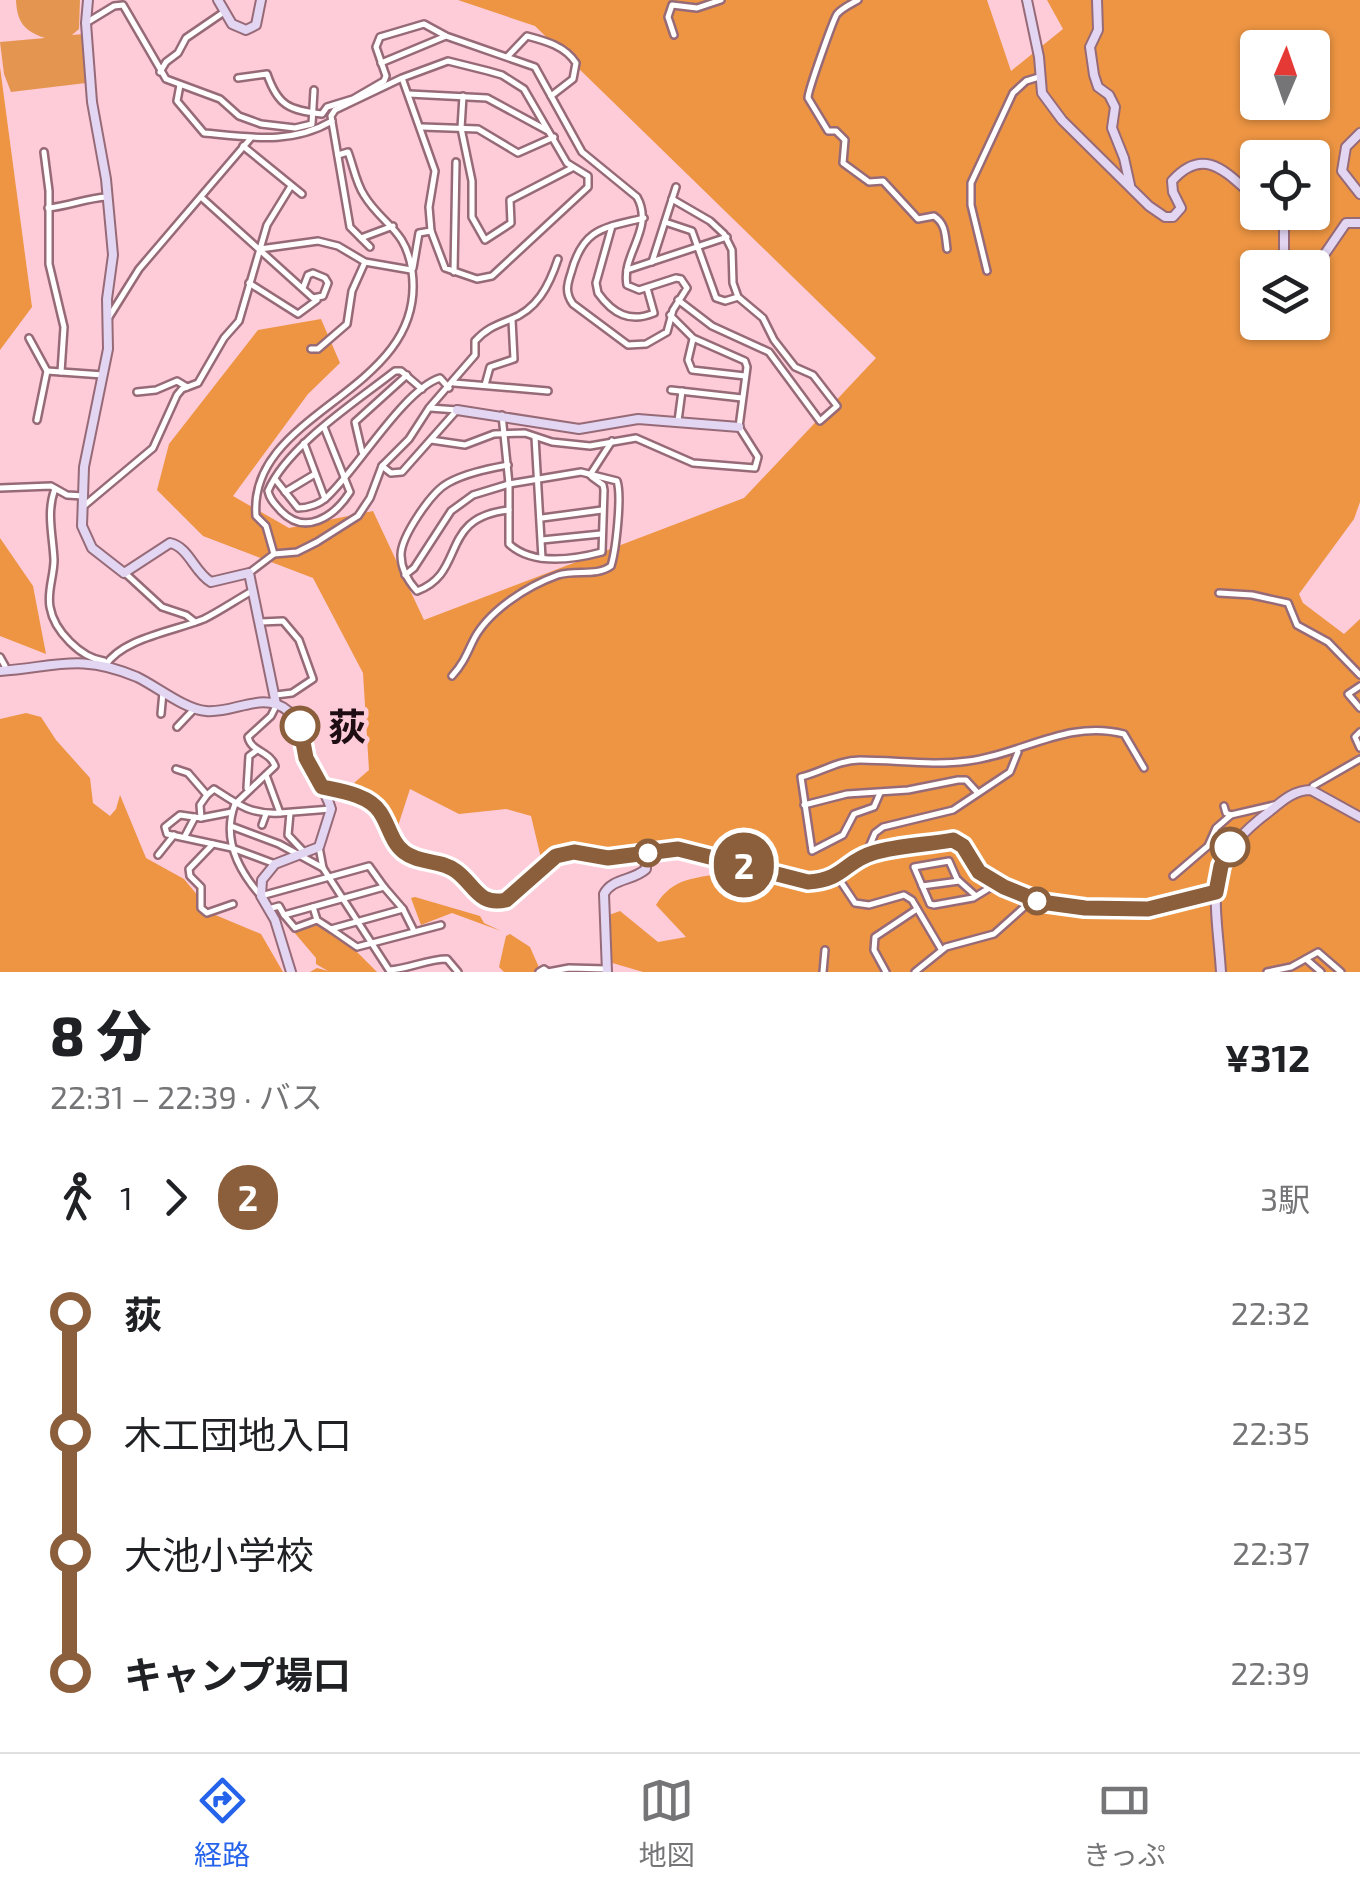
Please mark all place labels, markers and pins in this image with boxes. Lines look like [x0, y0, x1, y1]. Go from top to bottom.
place label: 荻 [328, 703, 366, 749]
marker: 荻 [281, 707, 319, 745]
unlabelled marker [1211, 828, 1249, 866]
unlabelled marker [635, 840, 661, 866]
unlabelled marker [1024, 888, 1050, 914]

